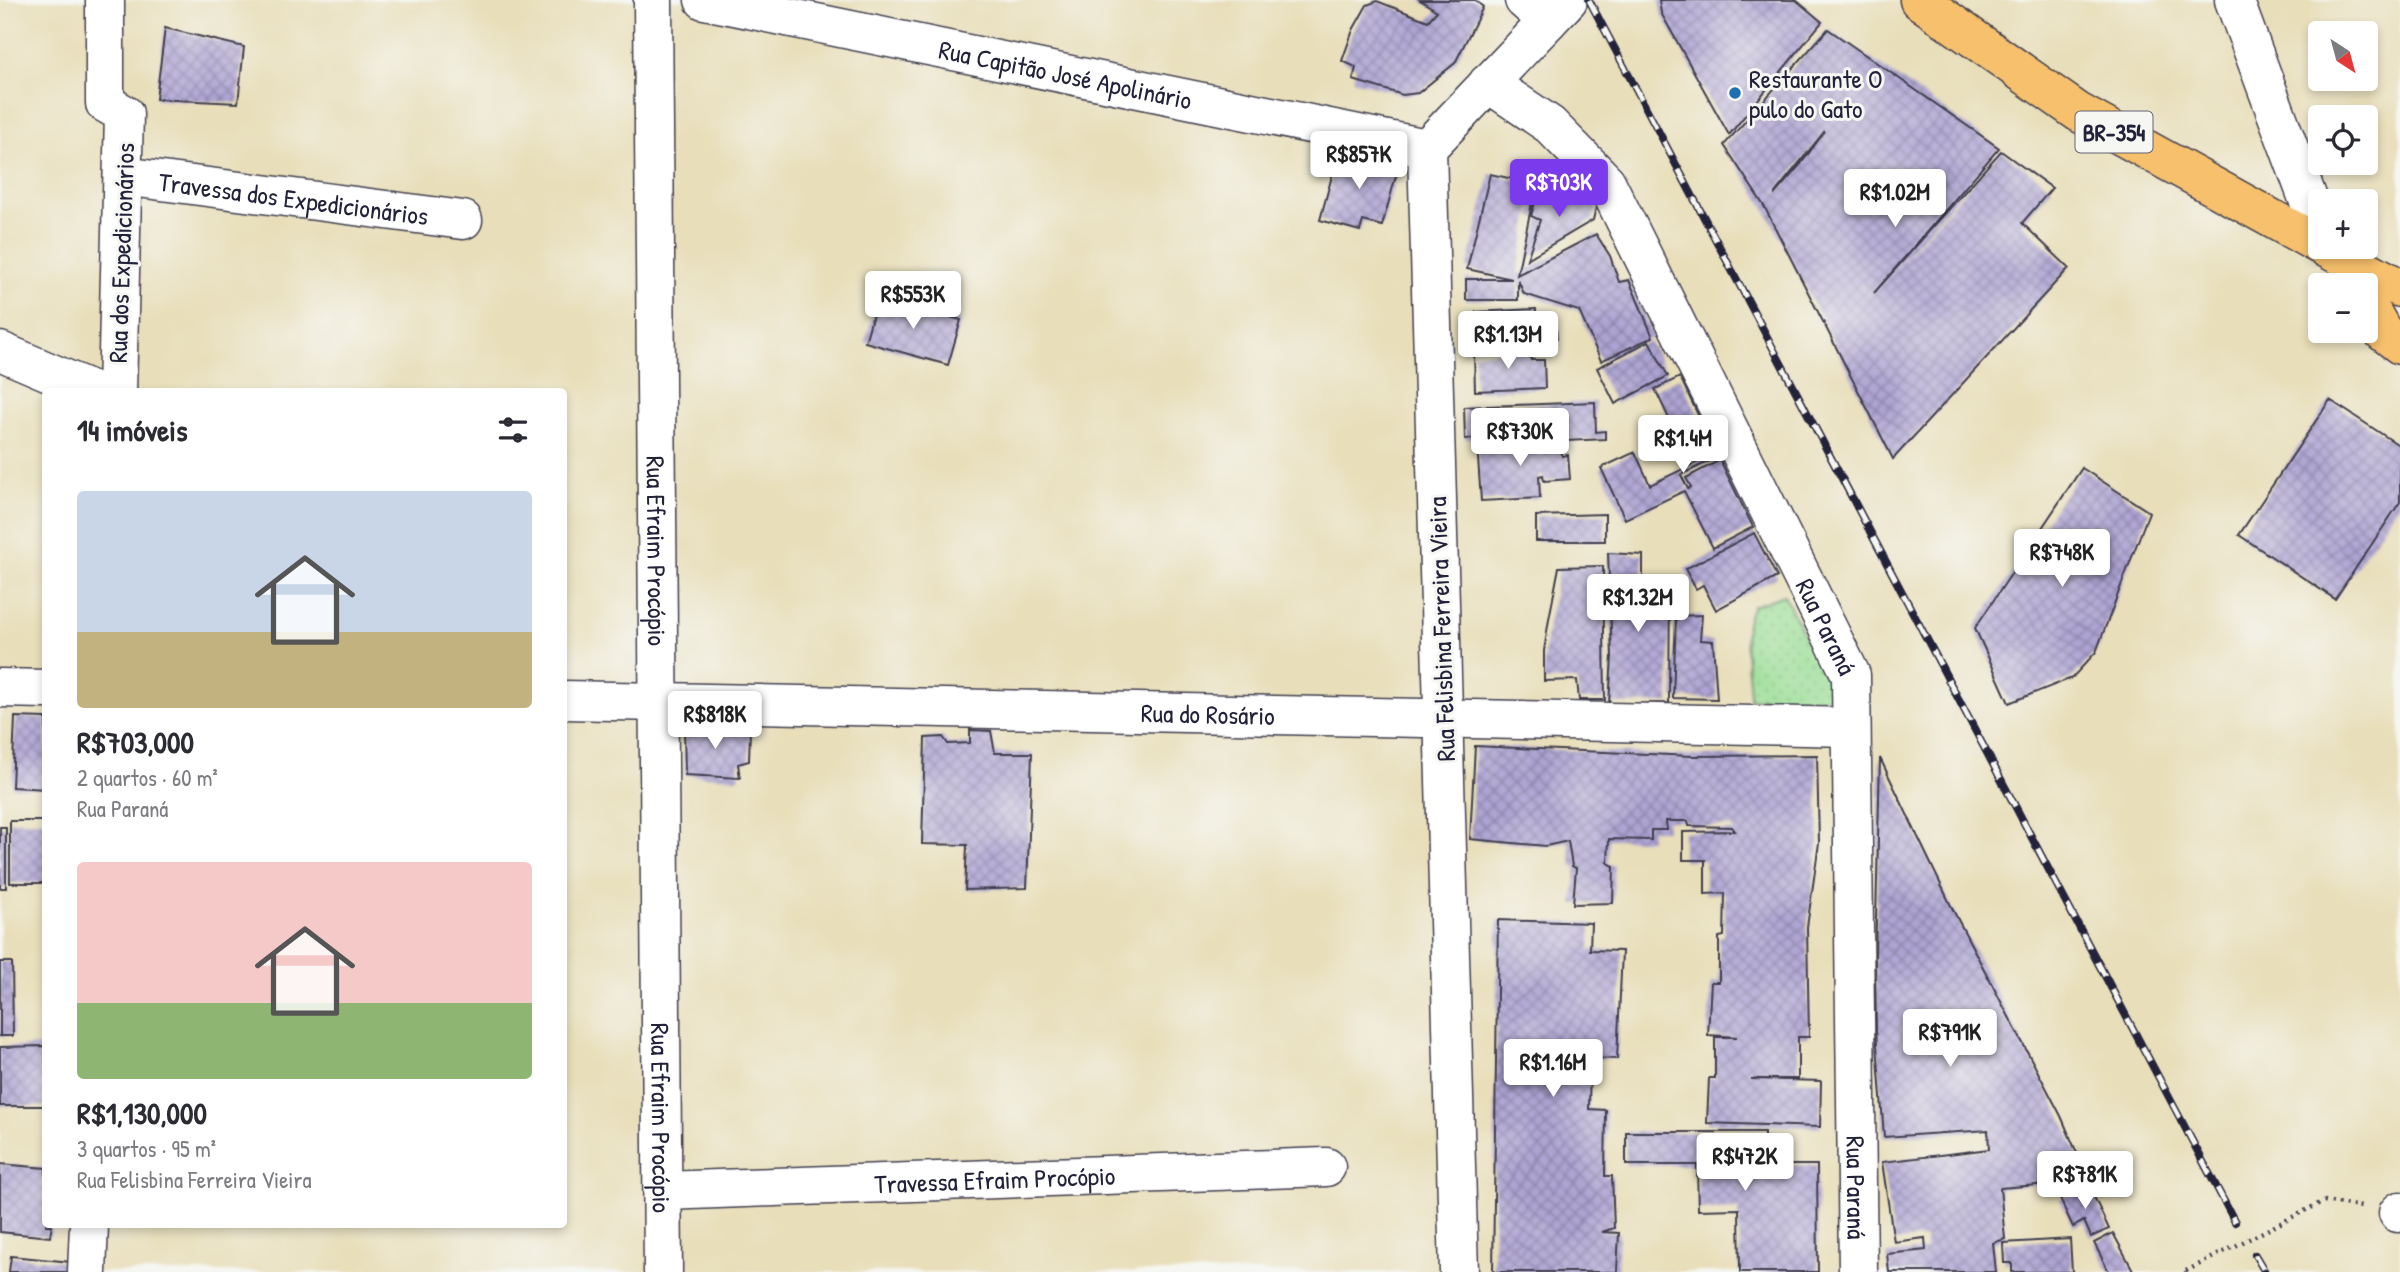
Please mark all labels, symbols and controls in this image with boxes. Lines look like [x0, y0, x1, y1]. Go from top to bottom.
north arrow [2308, 21, 2378, 91]
map controls [2308, 21, 2378, 343]
street label: Rua Capitão José Apolinário [936, 31, 1195, 117]
place label: Restaurante O pulo do Gato [1749, 61, 1882, 126]
marker: Restaurante O pulo do Gato [1727, 85, 1743, 101]
button: locate [2308, 105, 2378, 175]
road number: BR-354 [2076, 112, 2152, 152]
pin: R$857K [1302, 132, 1416, 191]
text: R$857K [1326, 138, 1392, 169]
street label: Rua dos Expedicionários [100, 142, 142, 364]
pin: R$703K [1502, 160, 1616, 219]
street label: Travessa dos Expedicionários [157, 163, 430, 233]
text: R$703K [1526, 166, 1592, 197]
pin: R$1.02M [1830, 170, 1960, 229]
text: R$1.02M [1860, 176, 1930, 207]
button: + [2308, 189, 2378, 259]
pin: R$553K [856, 272, 970, 331]
button: − [2308, 273, 2378, 343]
text: R$553K [881, 278, 945, 309]
pin: R$1.13M [1443, 312, 1573, 371]
text: R$1.13M [1474, 318, 1542, 349]
pin: R$730K [1463, 408, 1577, 468]
text: 14 imóveis [77, 410, 187, 450]
icon: filters [494, 411, 532, 449]
text: R$730K [1487, 415, 1553, 446]
pin: R$1.4M [1626, 416, 1740, 475]
text: R$1.4M [1654, 422, 1712, 453]
street label: Rua Efraim Procópio [639, 456, 676, 646]
street label: Rua Felisbina Ferreira Vieira [1419, 496, 1463, 762]
pin: R$748K [2005, 530, 2119, 589]
text: R$748K [2030, 536, 2094, 567]
icon: home [242, 537, 368, 663]
street label: Rua Paraná [1788, 572, 1865, 680]
pin: R$1.32M [1573, 574, 1703, 634]
text: R$1.32M [1603, 581, 1673, 612]
pin: R$818K [658, 692, 772, 751]
street label: Rua do Rosário [1141, 695, 1275, 732]
text: R$818K [684, 698, 746, 729]
text: R$703,000 [77, 722, 194, 762]
text: 2 quartos · 60 m² [77, 762, 218, 793]
text: Rua Paraná [77, 793, 168, 824]
icon: home [242, 908, 368, 1034]
pin: R$791K [1893, 1010, 2007, 1069]
text: R$791K [1919, 1016, 1981, 1047]
street label: Rua Efraim Procópio [644, 1023, 680, 1213]
pin: R$1.16M [1488, 1040, 1618, 1099]
text: R$1.16M [1520, 1046, 1586, 1077]
text: R$1,130,000 [77, 1093, 207, 1133]
text: 3 quartos · 95 m² [77, 1133, 216, 1164]
pin: R$472K [1688, 1134, 1802, 1193]
street label: Rua Paraná [1839, 1136, 1875, 1240]
text: R$472K [1713, 1140, 1777, 1171]
pin: R$781K [2028, 1152, 2142, 1211]
street label: Travessa Efraim Procópio [874, 1157, 1116, 1201]
text: R$781K [2053, 1158, 2117, 1189]
text: Rua Felisbina Ferreira Vieira [77, 1164, 311, 1195]

